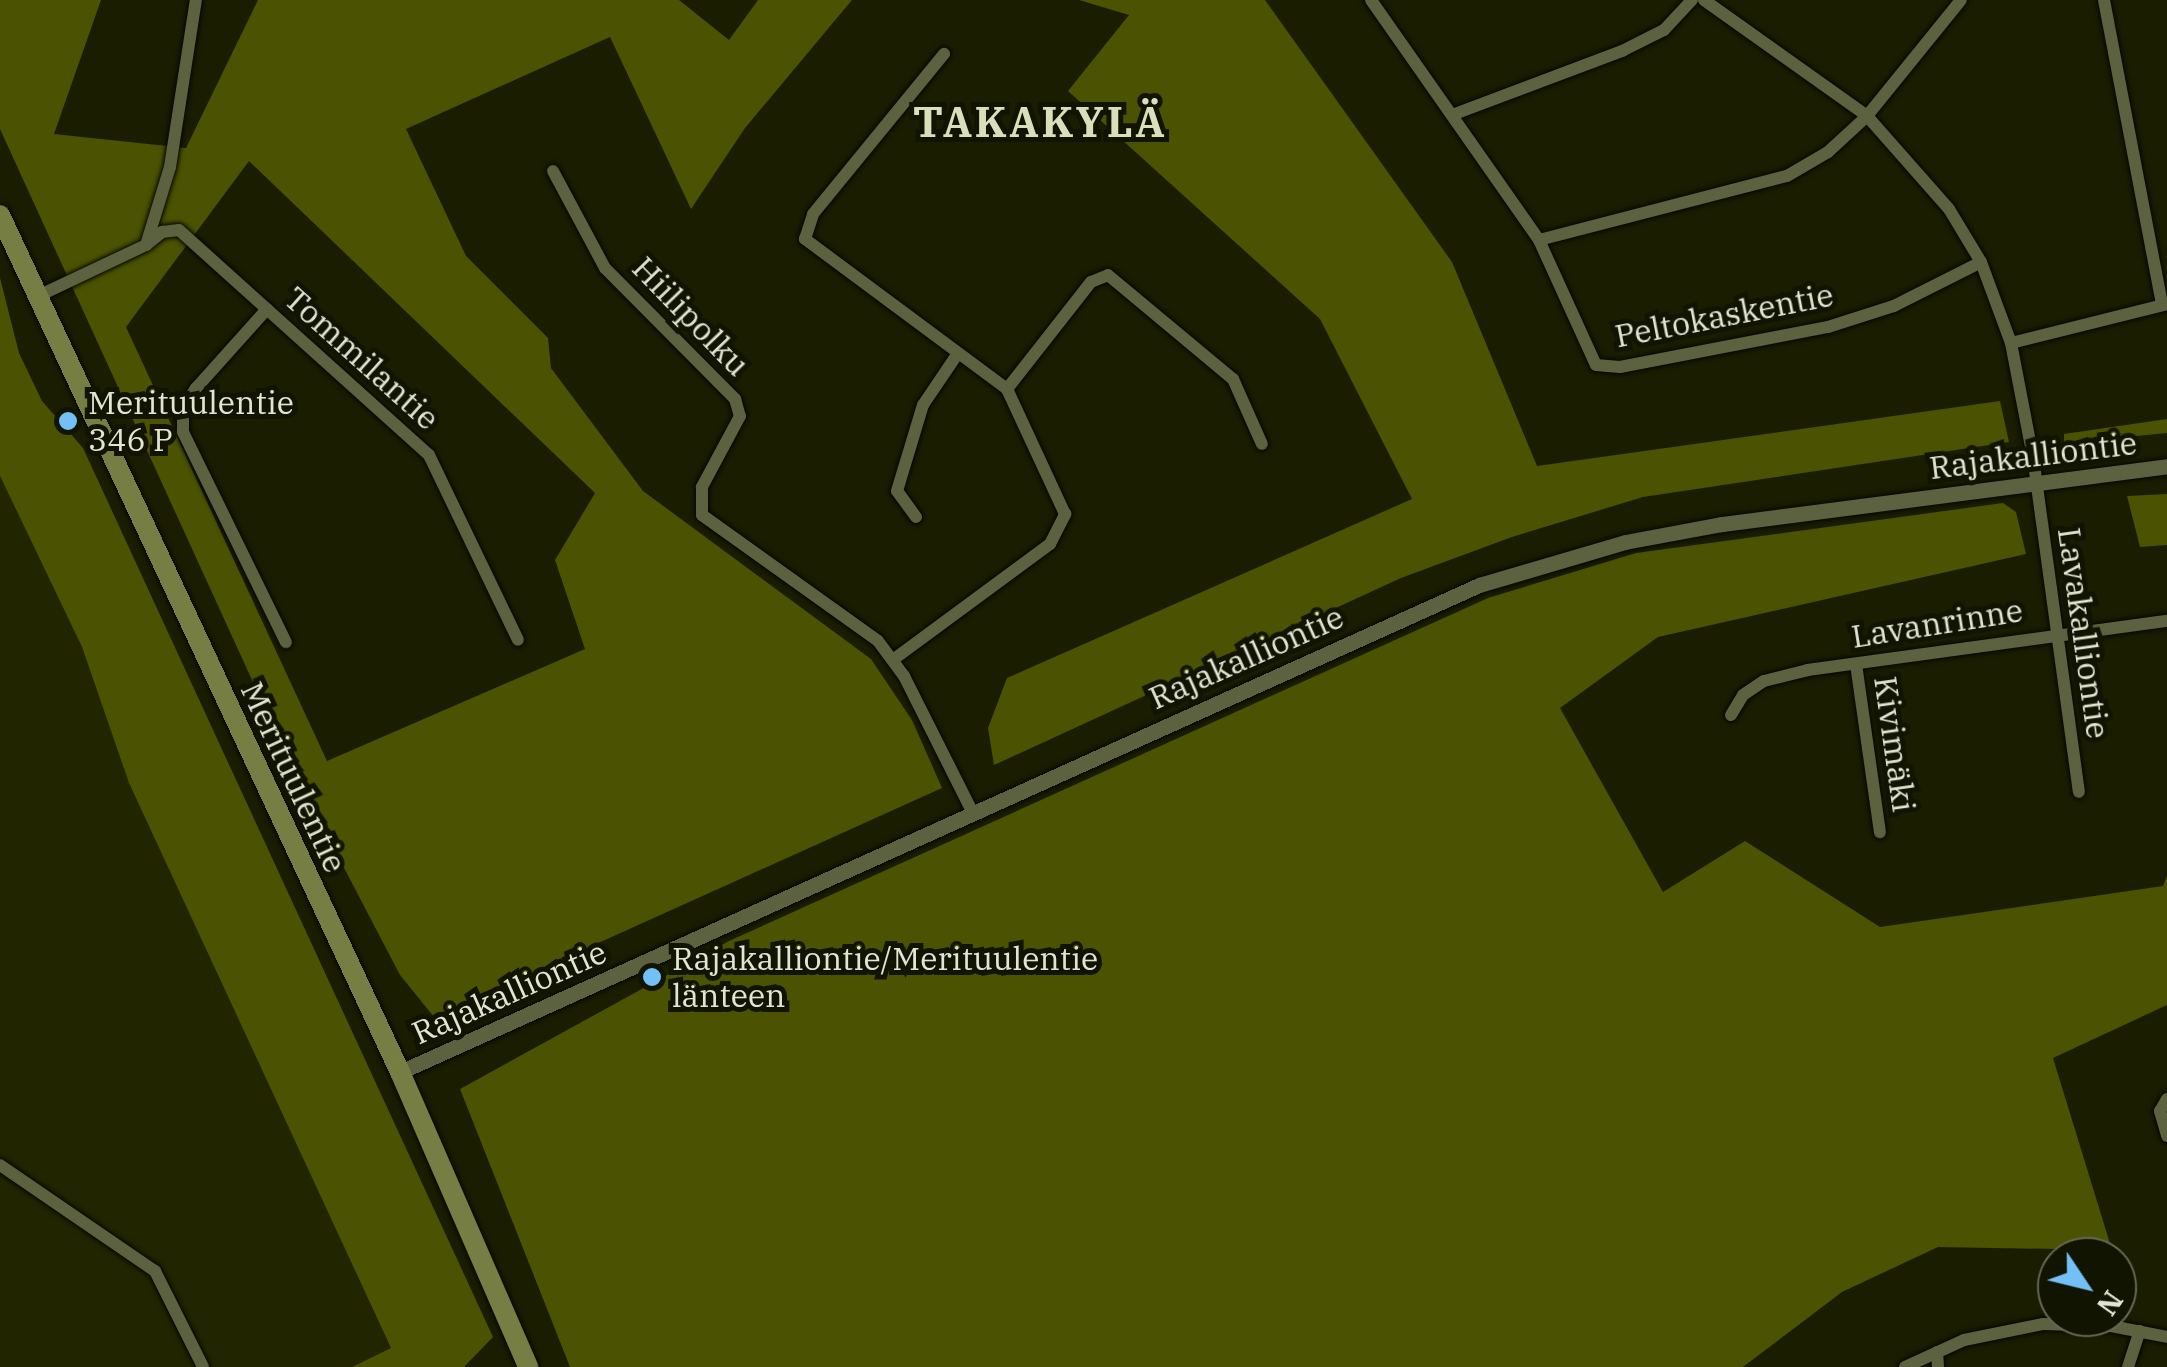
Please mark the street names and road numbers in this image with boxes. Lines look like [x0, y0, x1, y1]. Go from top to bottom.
street label: Hiilipolku [625, 248, 757, 384]
street label: Peltokaskentie [1612, 275, 1836, 355]
street label: Tommilantie [277, 279, 447, 437]
street label: Rajakalliontie [1927, 423, 2139, 487]
street label: Lavakalliontie [2050, 525, 2118, 741]
street label: Lavanrinne [1849, 591, 2025, 655]
street label: Rajakalliontie [1143, 597, 1349, 717]
street label: Kivimäki [1866, 674, 1924, 814]
street label: Merituulentie [233, 676, 355, 878]
street label: Rajakalliontie [406, 932, 612, 1052]

